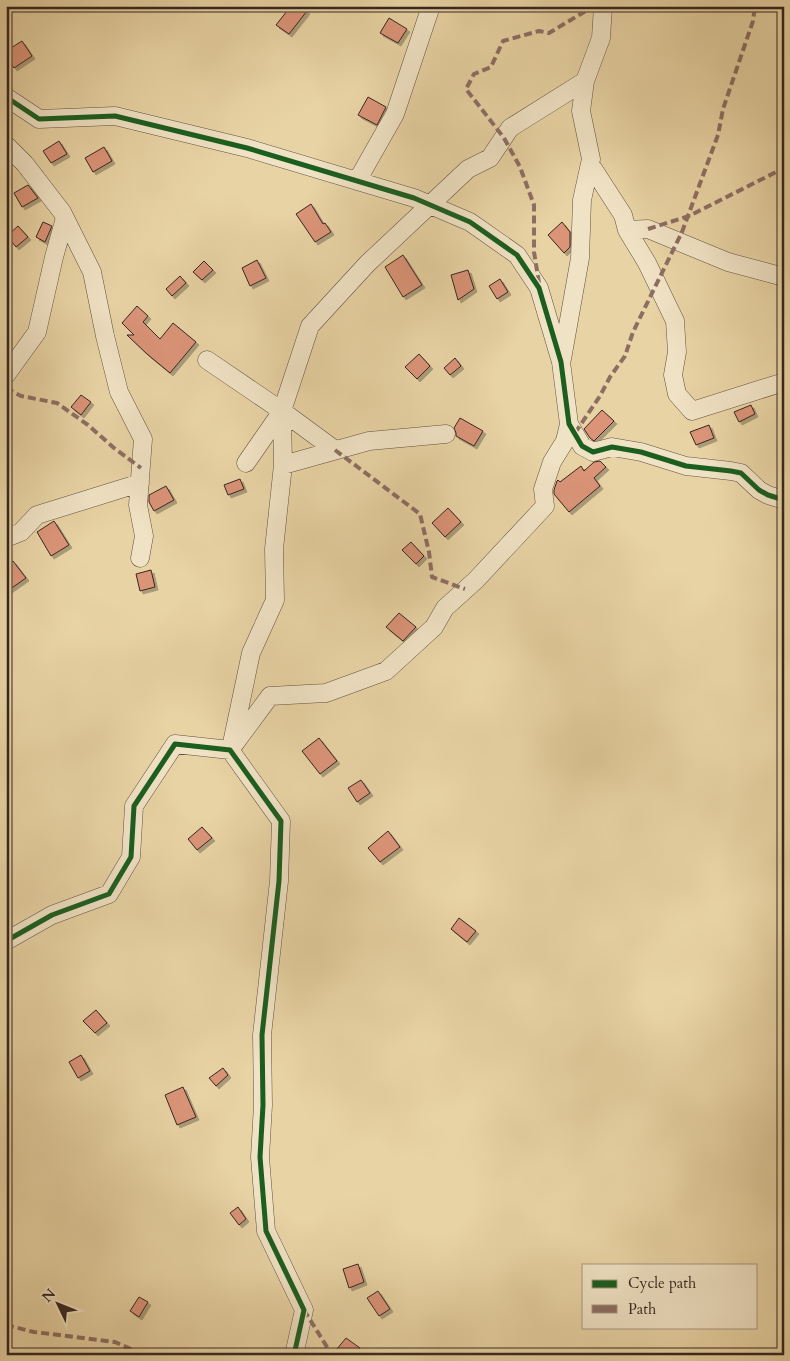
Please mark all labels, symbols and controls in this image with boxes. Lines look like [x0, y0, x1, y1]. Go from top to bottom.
legend [582, 1264, 758, 1328]
text: Cycle path [628, 1273, 697, 1293]
north arrow [32, 1278, 82, 1328]
text: N [38, 1285, 60, 1306]
text: Path [628, 1299, 657, 1319]

